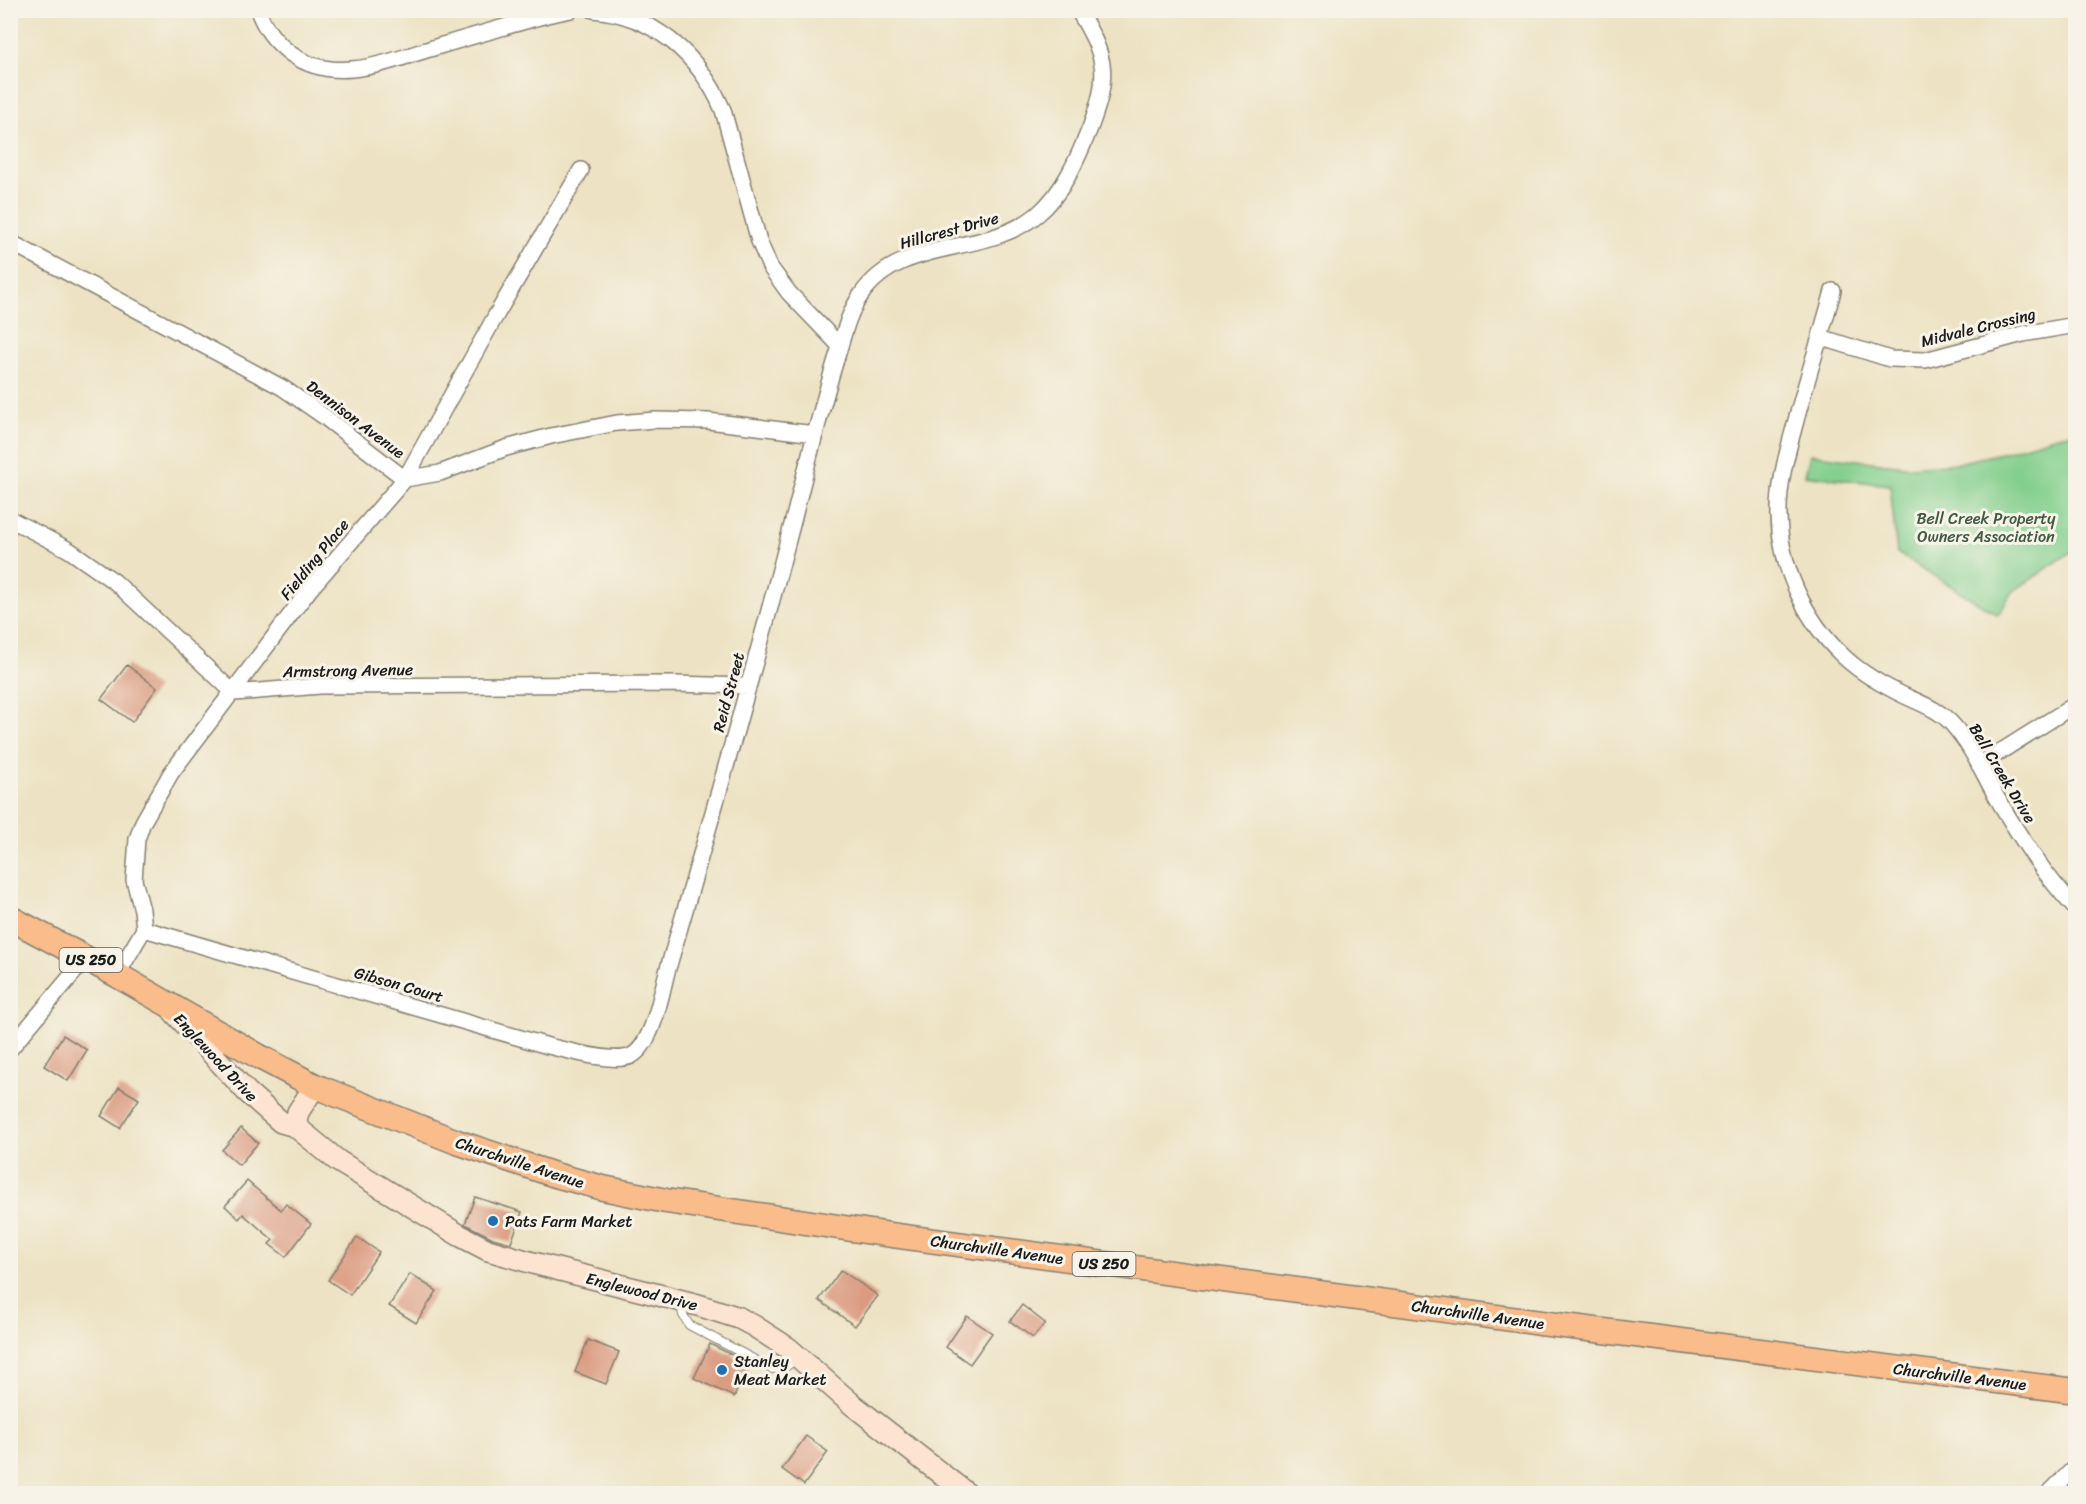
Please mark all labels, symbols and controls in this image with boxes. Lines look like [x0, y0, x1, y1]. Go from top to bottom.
street label: Hillcrest Drive [896, 203, 1002, 258]
street label: Midvale Crossing [1918, 299, 2039, 356]
street label: Dennison Avenue [300, 372, 412, 467]
park label: Bell Creek Property Owners Association [1916, 504, 2056, 551]
street label: Fielding Place [272, 512, 357, 607]
street label: Reid Street [704, 649, 753, 735]
street label: Armstrong Avenue [282, 655, 413, 686]
street label: Bell Creek Drive [1961, 717, 2044, 829]
road number: US 250 [60, 948, 122, 972]
street label: Gibson Court [351, 958, 447, 1011]
street label: Englewood Drive [166, 1006, 265, 1109]
street label: Churchville Avenue [452, 1128, 588, 1197]
place label: Pats Farm Market [505, 1207, 632, 1236]
marker: Pats Farm Market [486, 1214, 500, 1228]
street label: Churchville Avenue [929, 1226, 1066, 1273]
road number: US 250 [1072, 1252, 1136, 1276]
street label: Englewood Drive [583, 1264, 701, 1319]
street label: Churchville Avenue [1410, 1291, 1547, 1338]
place label: Stanley Meat Market [734, 1347, 826, 1394]
street label: Churchville Avenue [1892, 1354, 2028, 1399]
marker: Stanley Meat Market [715, 1363, 729, 1377]

